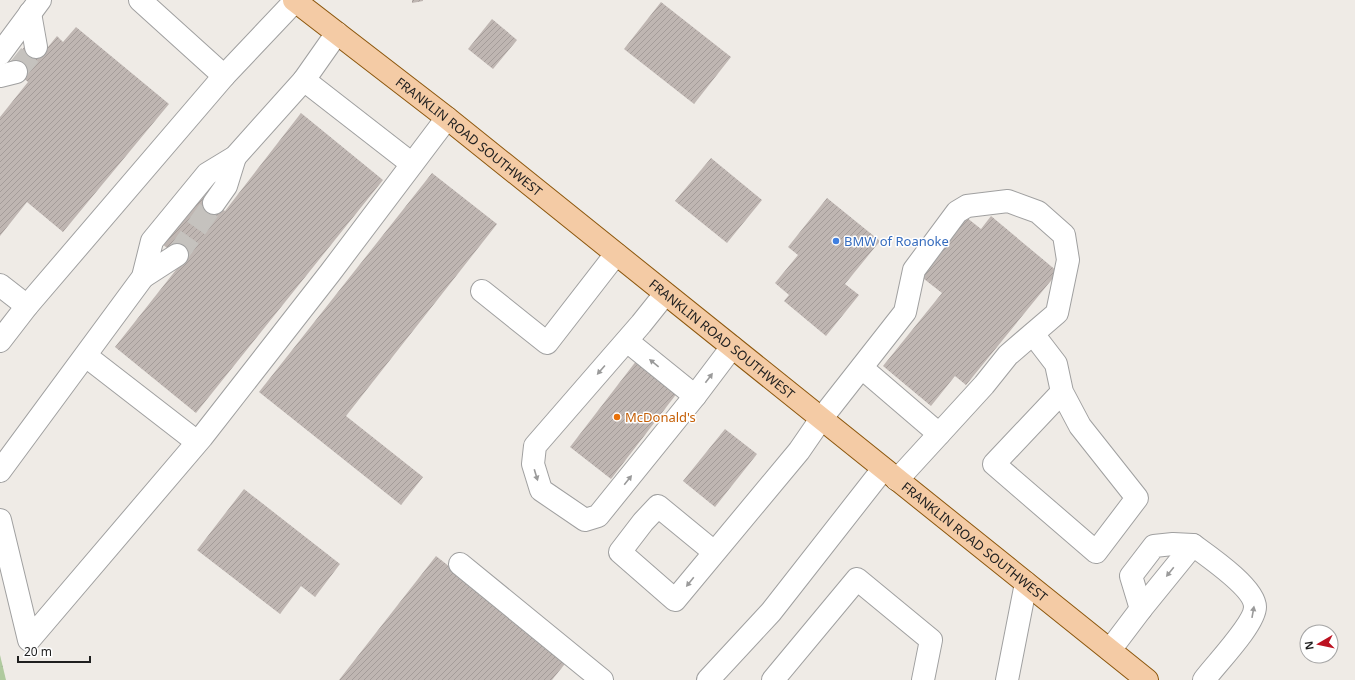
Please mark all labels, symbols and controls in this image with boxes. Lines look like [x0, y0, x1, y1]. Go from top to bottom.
street label: FRANKLIN ROAD SOUTHWEST [392, 73, 547, 201]
place label: BMW of Roanoke [844, 232, 949, 250]
marker: BMW of Roanoke [831, 236, 841, 246]
street label: FRANKLIN ROAD SOUTHWEST [645, 275, 799, 403]
one-way arrow [649, 358, 659, 367]
one-way arrow [596, 365, 606, 375]
one-way arrow [704, 373, 713, 384]
place label: McDonald's [625, 408, 696, 426]
marker: McDonald's [612, 412, 622, 422]
one-way arrow [533, 469, 539, 481]
one-way arrow [623, 474, 632, 485]
street label: FRANKLIN ROAD SOUTHWEST [898, 478, 1052, 606]
one-way arrow [1166, 567, 1175, 578]
one-way arrow [685, 577, 694, 588]
one-way arrow [1250, 605, 1256, 618]
north arrow [1299, 624, 1339, 664]
scale bar [18, 638, 90, 664]
text: N [1301, 640, 1317, 651]
text: 20 m [24, 643, 52, 660]

